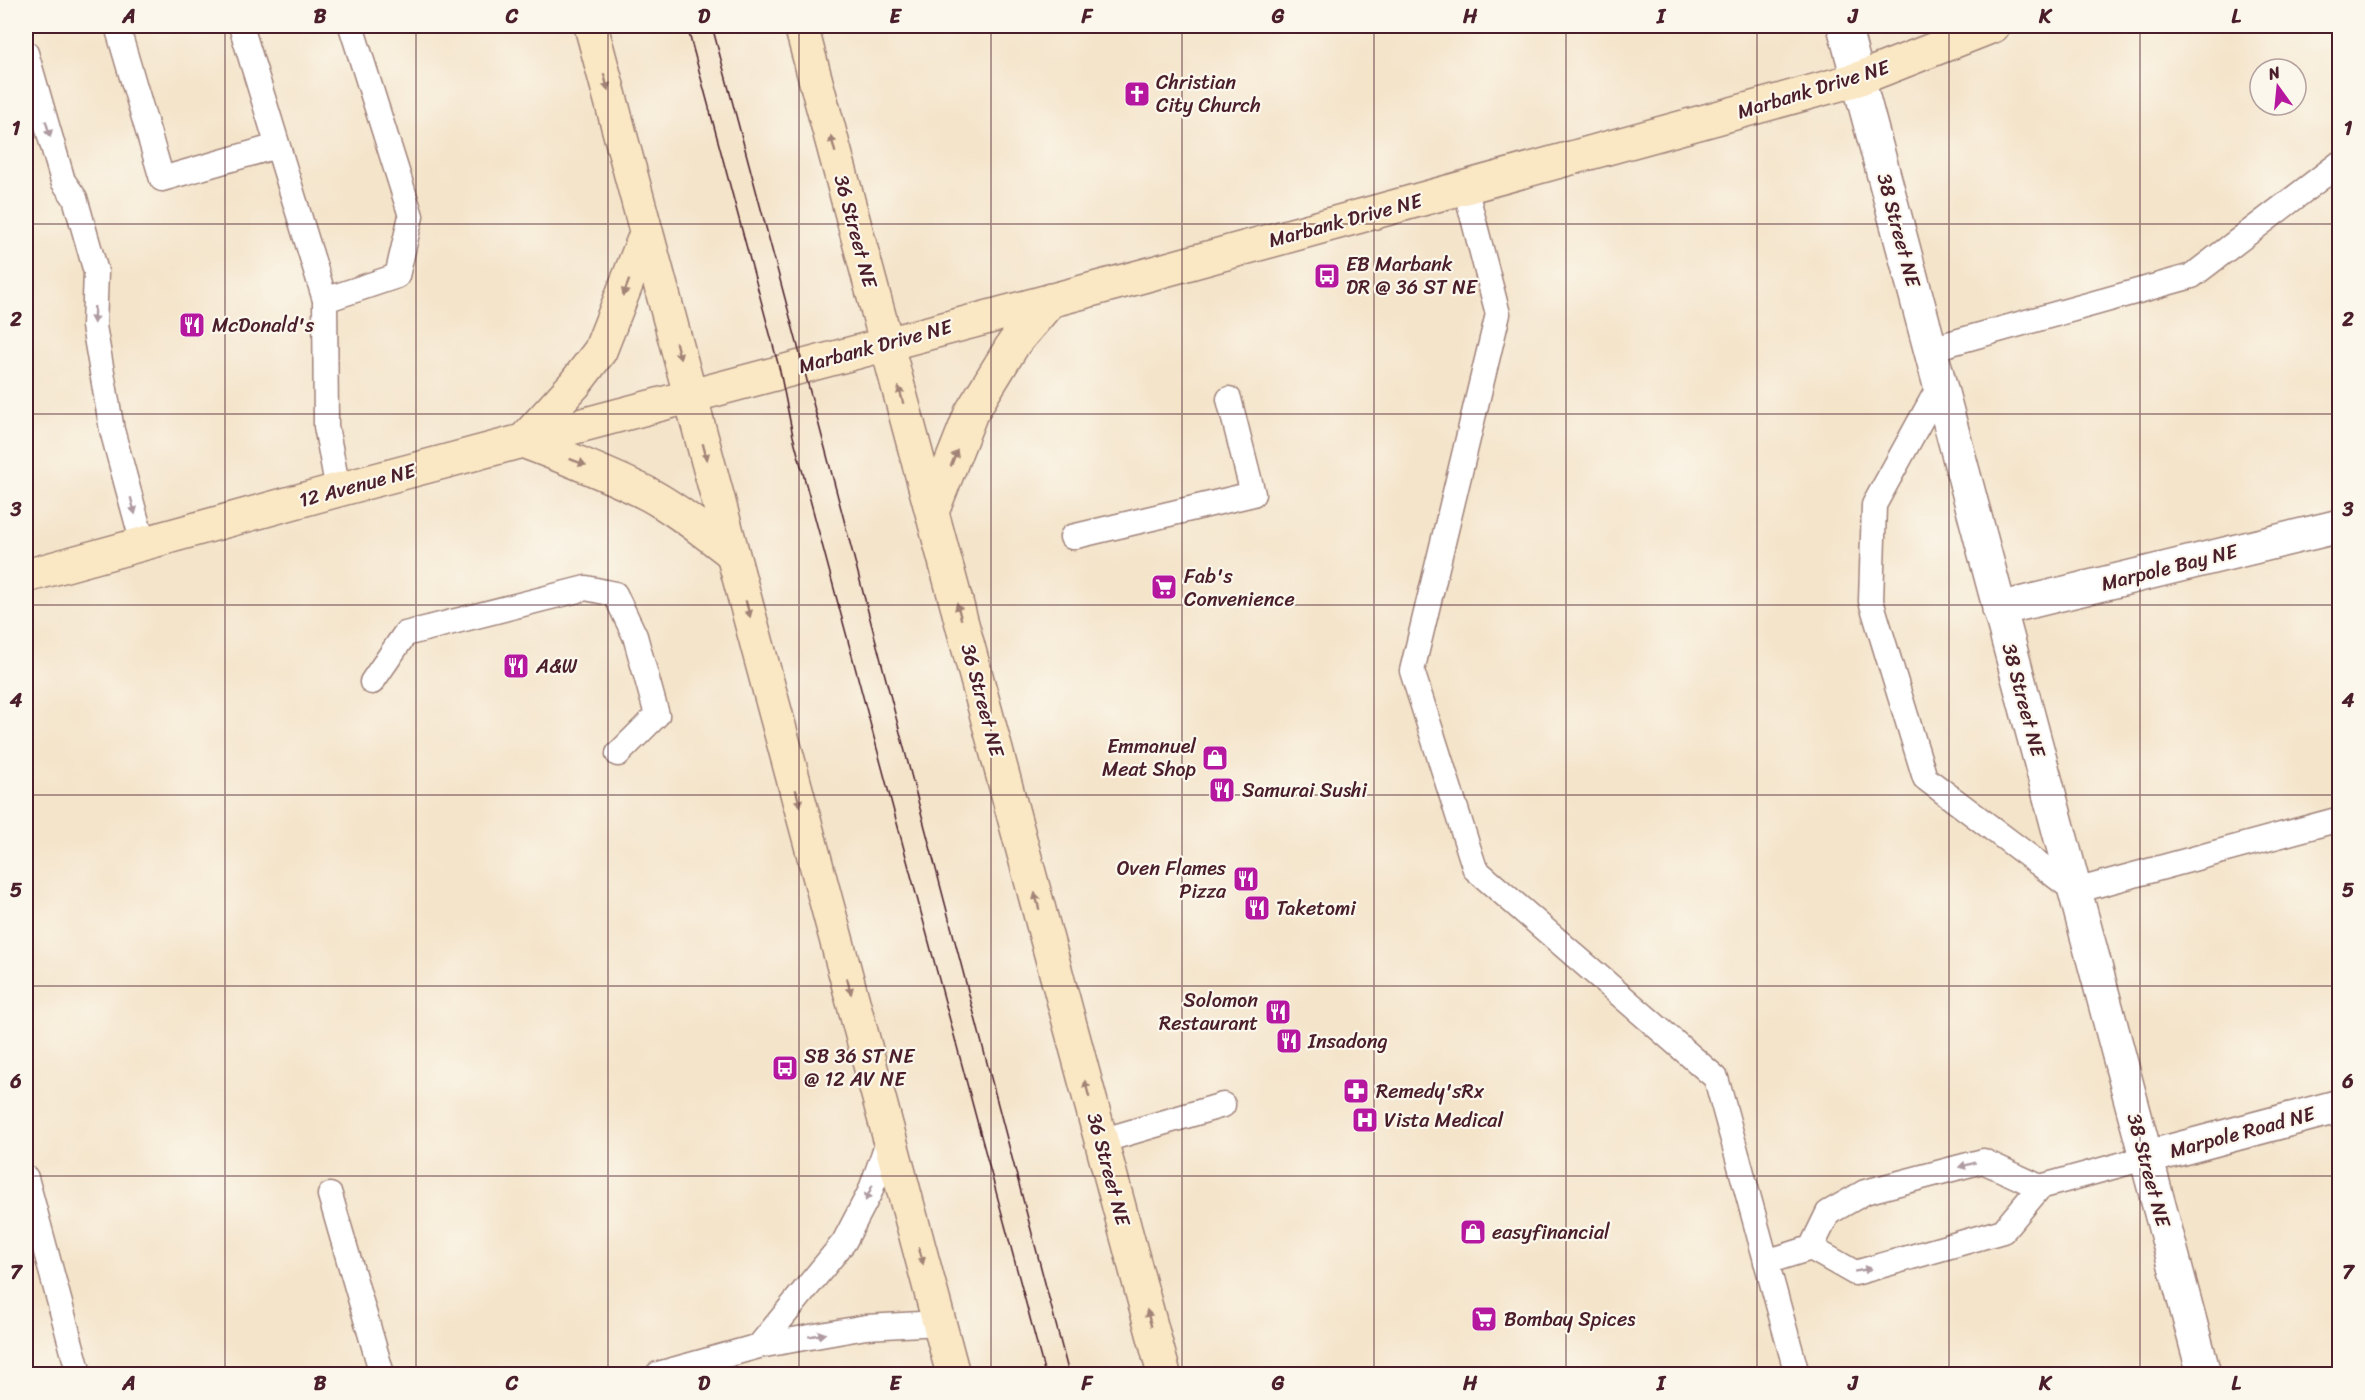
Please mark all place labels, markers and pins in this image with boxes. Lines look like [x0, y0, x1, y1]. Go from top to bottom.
place label: Christian City Church [1156, 65, 1261, 123]
church icon: Christian City Church [1122, 79, 1152, 109]
place label: EB Marbank DR @ 36 ST NE [1346, 247, 1479, 305]
bus stop icon: EB Marbank DR @ 36 ST NE [1312, 261, 1342, 291]
place label: McDonald's [212, 308, 315, 343]
restaurant icon: McDonald's [177, 310, 207, 340]
place label: Fab's Convenience [1184, 559, 1295, 617]
supermarket icon: Fab's Convenience [1149, 572, 1179, 602]
place label: A&W [535, 649, 578, 684]
restaurant icon: A&W [501, 651, 531, 681]
place label: Emmanuel Meat Shop [1102, 729, 1197, 787]
shop icon: Emmanuel Meat Shop [1200, 743, 1230, 773]
place label: Samurai Sushi [1242, 773, 1368, 808]
restaurant icon: Samurai Sushi [1207, 775, 1237, 805]
place label: Oven Flames Pizza [1117, 851, 1227, 909]
restaurant icon: Oven Flames Pizza [1231, 864, 1261, 894]
place label: Taketomi [1276, 891, 1357, 926]
restaurant icon: Taketomi [1242, 893, 1272, 923]
place label: Solomon Restaurant [1159, 983, 1258, 1041]
restaurant icon: Solomon Restaurant [1263, 997, 1293, 1027]
place label: Insadong [1307, 1024, 1388, 1059]
restaurant icon: Insadong [1274, 1026, 1304, 1056]
place label: SB 36 ST NE @ 12 AV NE [804, 1039, 916, 1097]
bus stop icon: SB 36 ST NE @ 12 AV NE [770, 1053, 800, 1083]
place label: Remedy'sRx [1376, 1074, 1485, 1109]
pharmacy icon: Remedy'sRx [1341, 1076, 1371, 1106]
place label: Vista Medical [1384, 1103, 1504, 1138]
hospital icon: Vista Medical [1350, 1105, 1380, 1135]
place label: easyfinancial [1492, 1215, 1610, 1250]
shop icon: easyfinancial [1458, 1217, 1488, 1247]
place label: Bombay Spices [1504, 1302, 1636, 1337]
supermarket icon: Bombay Spices [1469, 1304, 1499, 1334]

